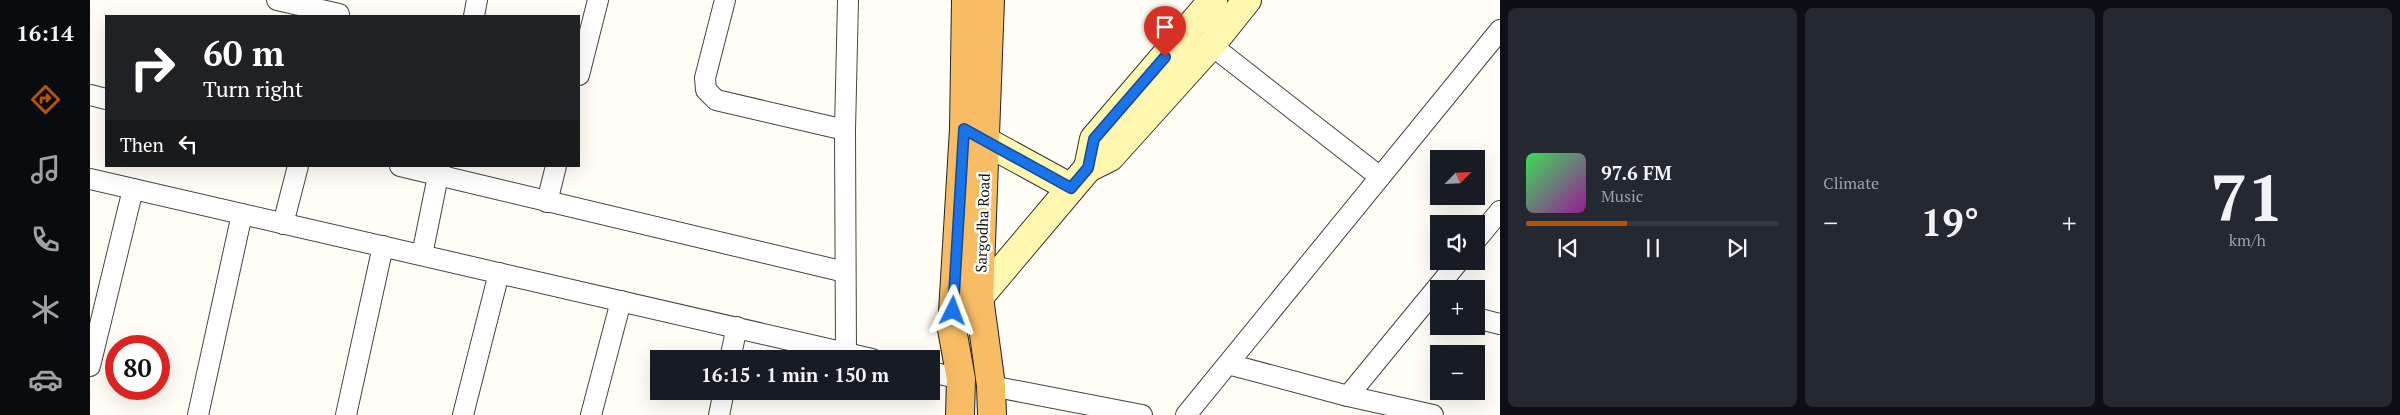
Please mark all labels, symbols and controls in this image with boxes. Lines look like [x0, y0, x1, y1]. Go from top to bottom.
pin [1144, 6, 1186, 57]
icon: arrive [1151, 13, 1179, 41]
text: 16:14 [16, 18, 74, 47]
text: 60 m [203, 30, 284, 76]
icon: right [120, 35, 185, 100]
text: Turn right [203, 74, 303, 103]
icon: directions [28, 82, 63, 117]
icon: left [174, 130, 202, 158]
text: Then [120, 132, 164, 157]
north arrow [1430, 150, 1485, 205]
map controls [1430, 150, 1485, 400]
icon: music [28, 152, 63, 187]
text: 71 [2211, 153, 2284, 240]
text: 97.6 FM [1601, 160, 1672, 185]
text: Climate [1823, 172, 1879, 194]
street label: Sargodha Road [970, 173, 994, 273]
text: Music [1601, 185, 1643, 207]
text: 19° [1921, 197, 1979, 247]
text: − [1823, 204, 1838, 241]
text: + [2062, 204, 2077, 241]
button: sound [1430, 215, 1485, 270]
icon: phone [28, 222, 63, 257]
text: km/h [2229, 229, 2266, 251]
icon: previous [1554, 234, 1582, 262]
icon: pause [1639, 234, 1667, 262]
icon: next [1723, 234, 1751, 262]
button: + [1430, 280, 1485, 335]
position arrow [926, 284, 978, 336]
icon: climate [28, 292, 63, 327]
speed limit sign: 80 [105, 335, 170, 400]
button: − [1430, 345, 1485, 400]
icon: car [28, 362, 63, 397]
text: 16:15 · 1 min · 150 m [701, 362, 889, 387]

